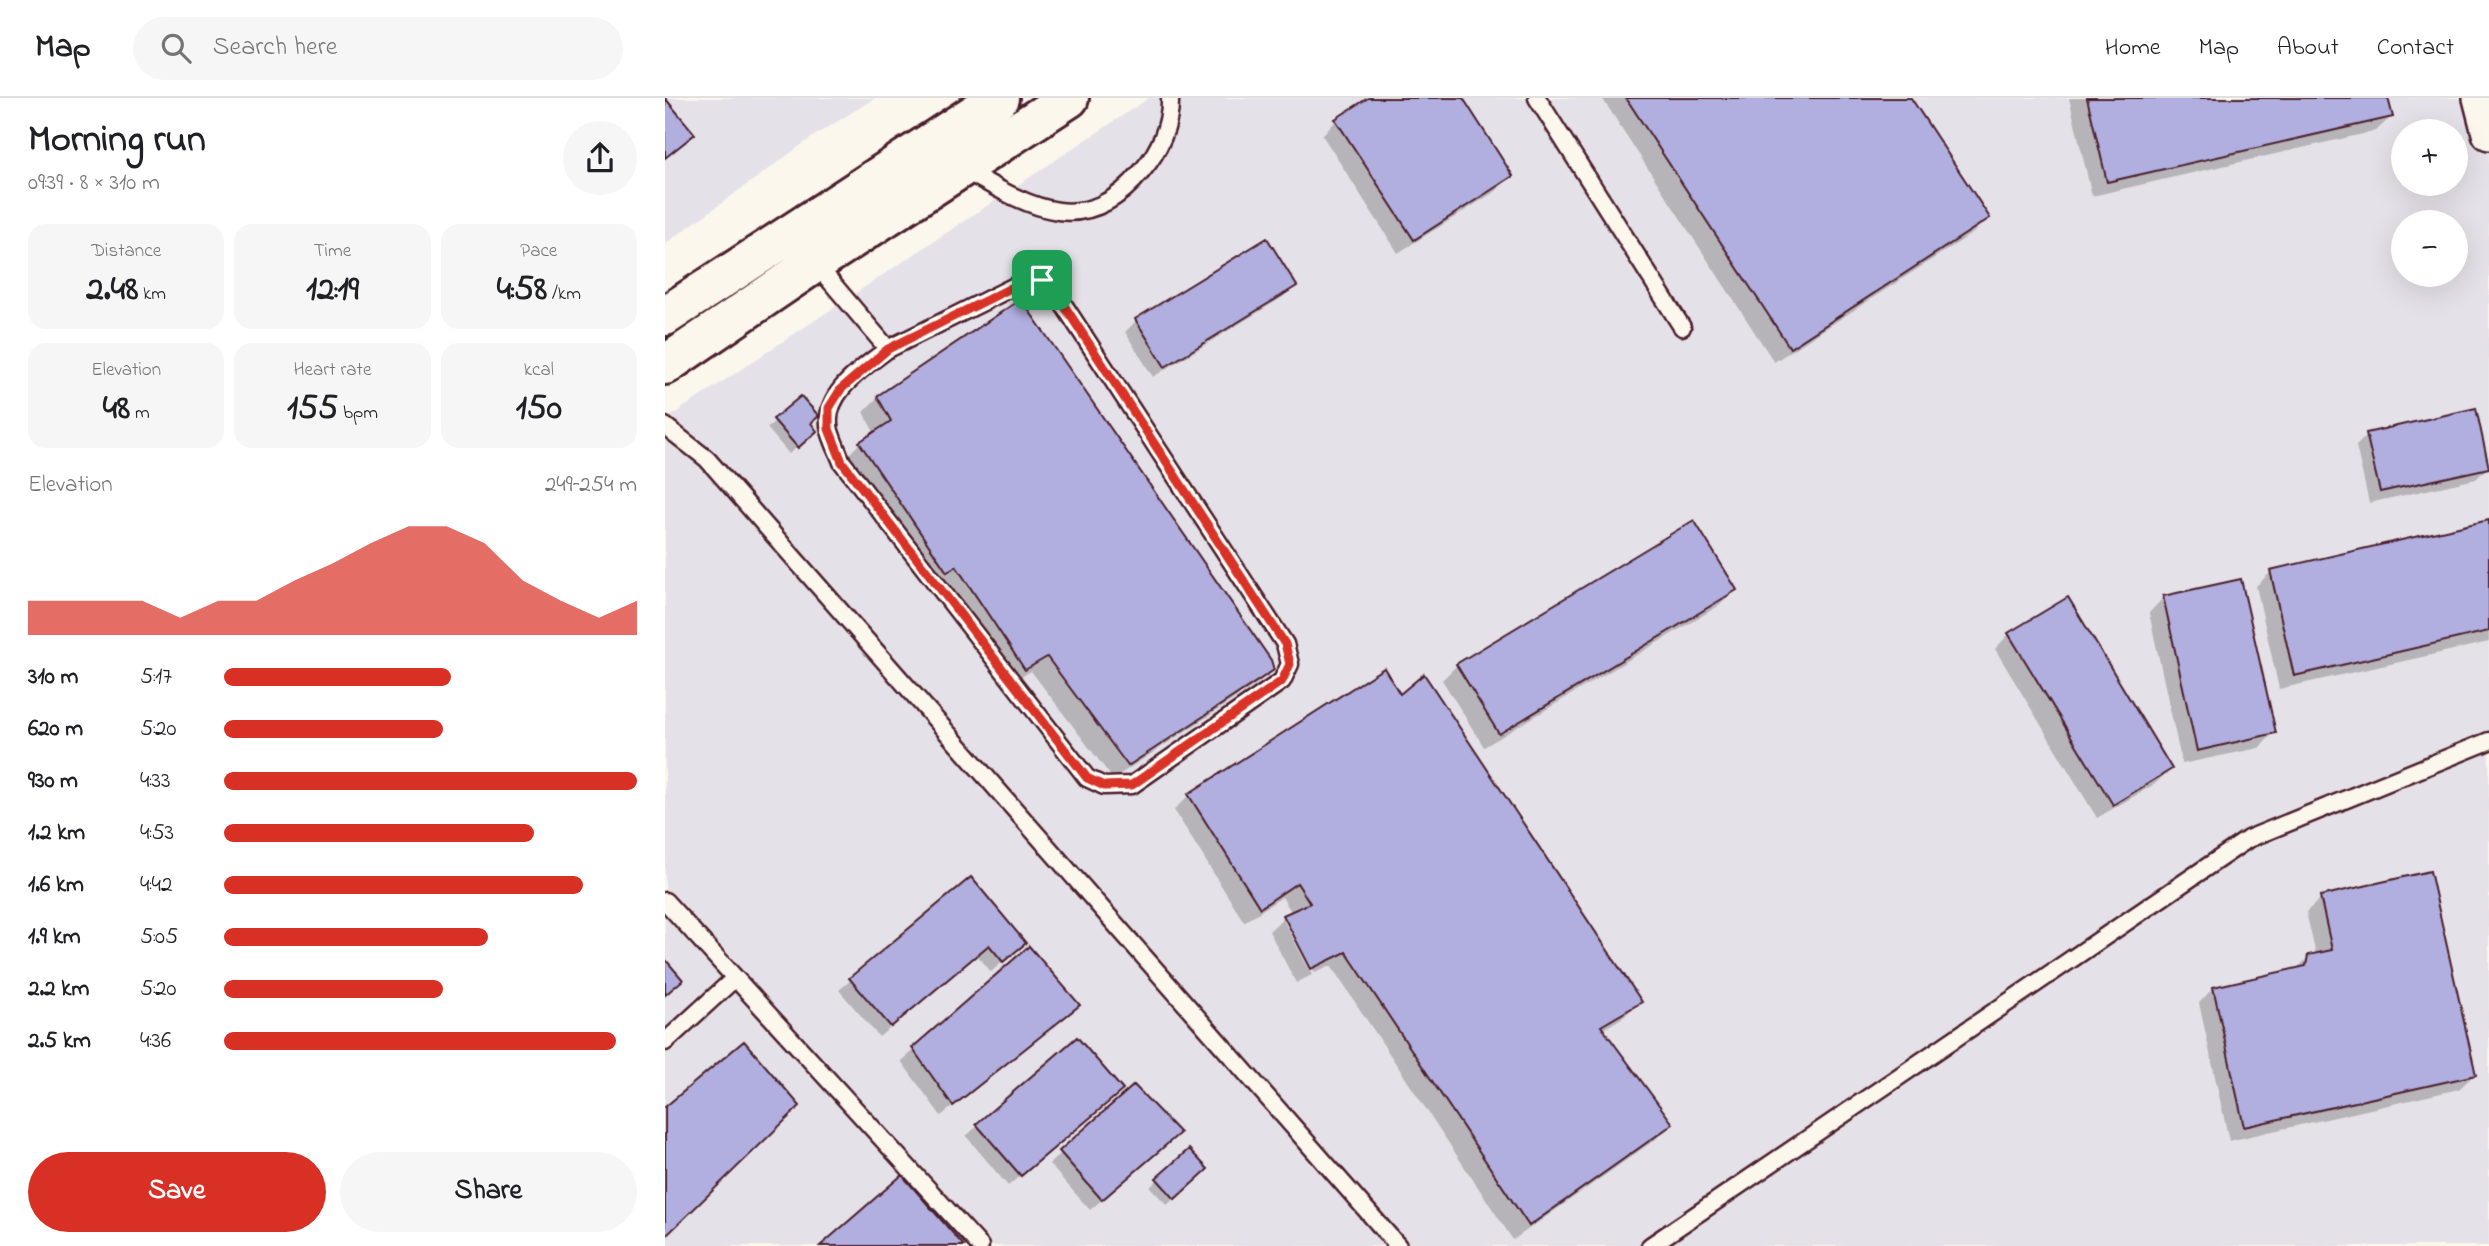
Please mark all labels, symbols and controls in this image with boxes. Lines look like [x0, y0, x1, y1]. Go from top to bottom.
search box [133, 17, 623, 80]
text: Map [35, 24, 91, 72]
icon: search [157, 29, 195, 67]
text: Search here [213, 29, 337, 67]
text: Home [2105, 31, 2161, 66]
text: Map [2199, 31, 2239, 66]
text: About [2277, 31, 2339, 66]
text: Contact [2377, 31, 2454, 66]
text: Morning run [28, 113, 206, 169]
map controls [2391, 119, 2468, 287]
button: + [2391, 119, 2468, 196]
button: share [563, 121, 637, 195]
text: 09:39 · 8 × 310 m [28, 167, 160, 200]
button: − [2391, 210, 2468, 287]
text: Distance [91, 238, 161, 265]
text: Time [314, 238, 351, 265]
text: Pace [520, 238, 557, 265]
pin [1012, 250, 1072, 310]
icon: arrive [1023, 261, 1061, 299]
text: 2.48 [86, 265, 138, 316]
text: 12:19 [306, 265, 359, 316]
text: 4:58 [497, 265, 547, 316]
text: km [138, 281, 166, 308]
text: /km [547, 281, 581, 308]
text: Elevation [91, 357, 161, 384]
text: Heart rate [294, 357, 371, 384]
text: kcal [524, 357, 554, 384]
text: 48 [103, 384, 130, 435]
text: 155 [287, 384, 338, 435]
text: 150 [516, 384, 562, 435]
text: m [130, 400, 150, 427]
text: bpm [338, 400, 378, 427]
text: Elevation [28, 469, 113, 502]
text: 249–254 m [545, 469, 637, 502]
text: 310 m [28, 661, 78, 694]
text: 5:17 [140, 661, 172, 694]
text: 620 m [28, 713, 83, 746]
text: 5:20 [140, 713, 176, 746]
text: 930 m [28, 765, 78, 798]
text: 4:33 [140, 765, 170, 798]
text: 1.2 km [28, 817, 85, 850]
text: 4:53 [140, 817, 174, 850]
text: 1.6 km [28, 869, 84, 902]
text: 4:42 [140, 869, 172, 902]
text: 1.9 km [28, 921, 81, 954]
text: 5:05 [140, 921, 178, 954]
text: 2.2 km [28, 973, 89, 1006]
text: 5:20 [140, 973, 176, 1006]
text: 2.5 km [28, 1025, 91, 1058]
text: 4:36 [140, 1025, 171, 1058]
button: Save [28, 1152, 326, 1232]
button: Share [340, 1152, 637, 1232]

